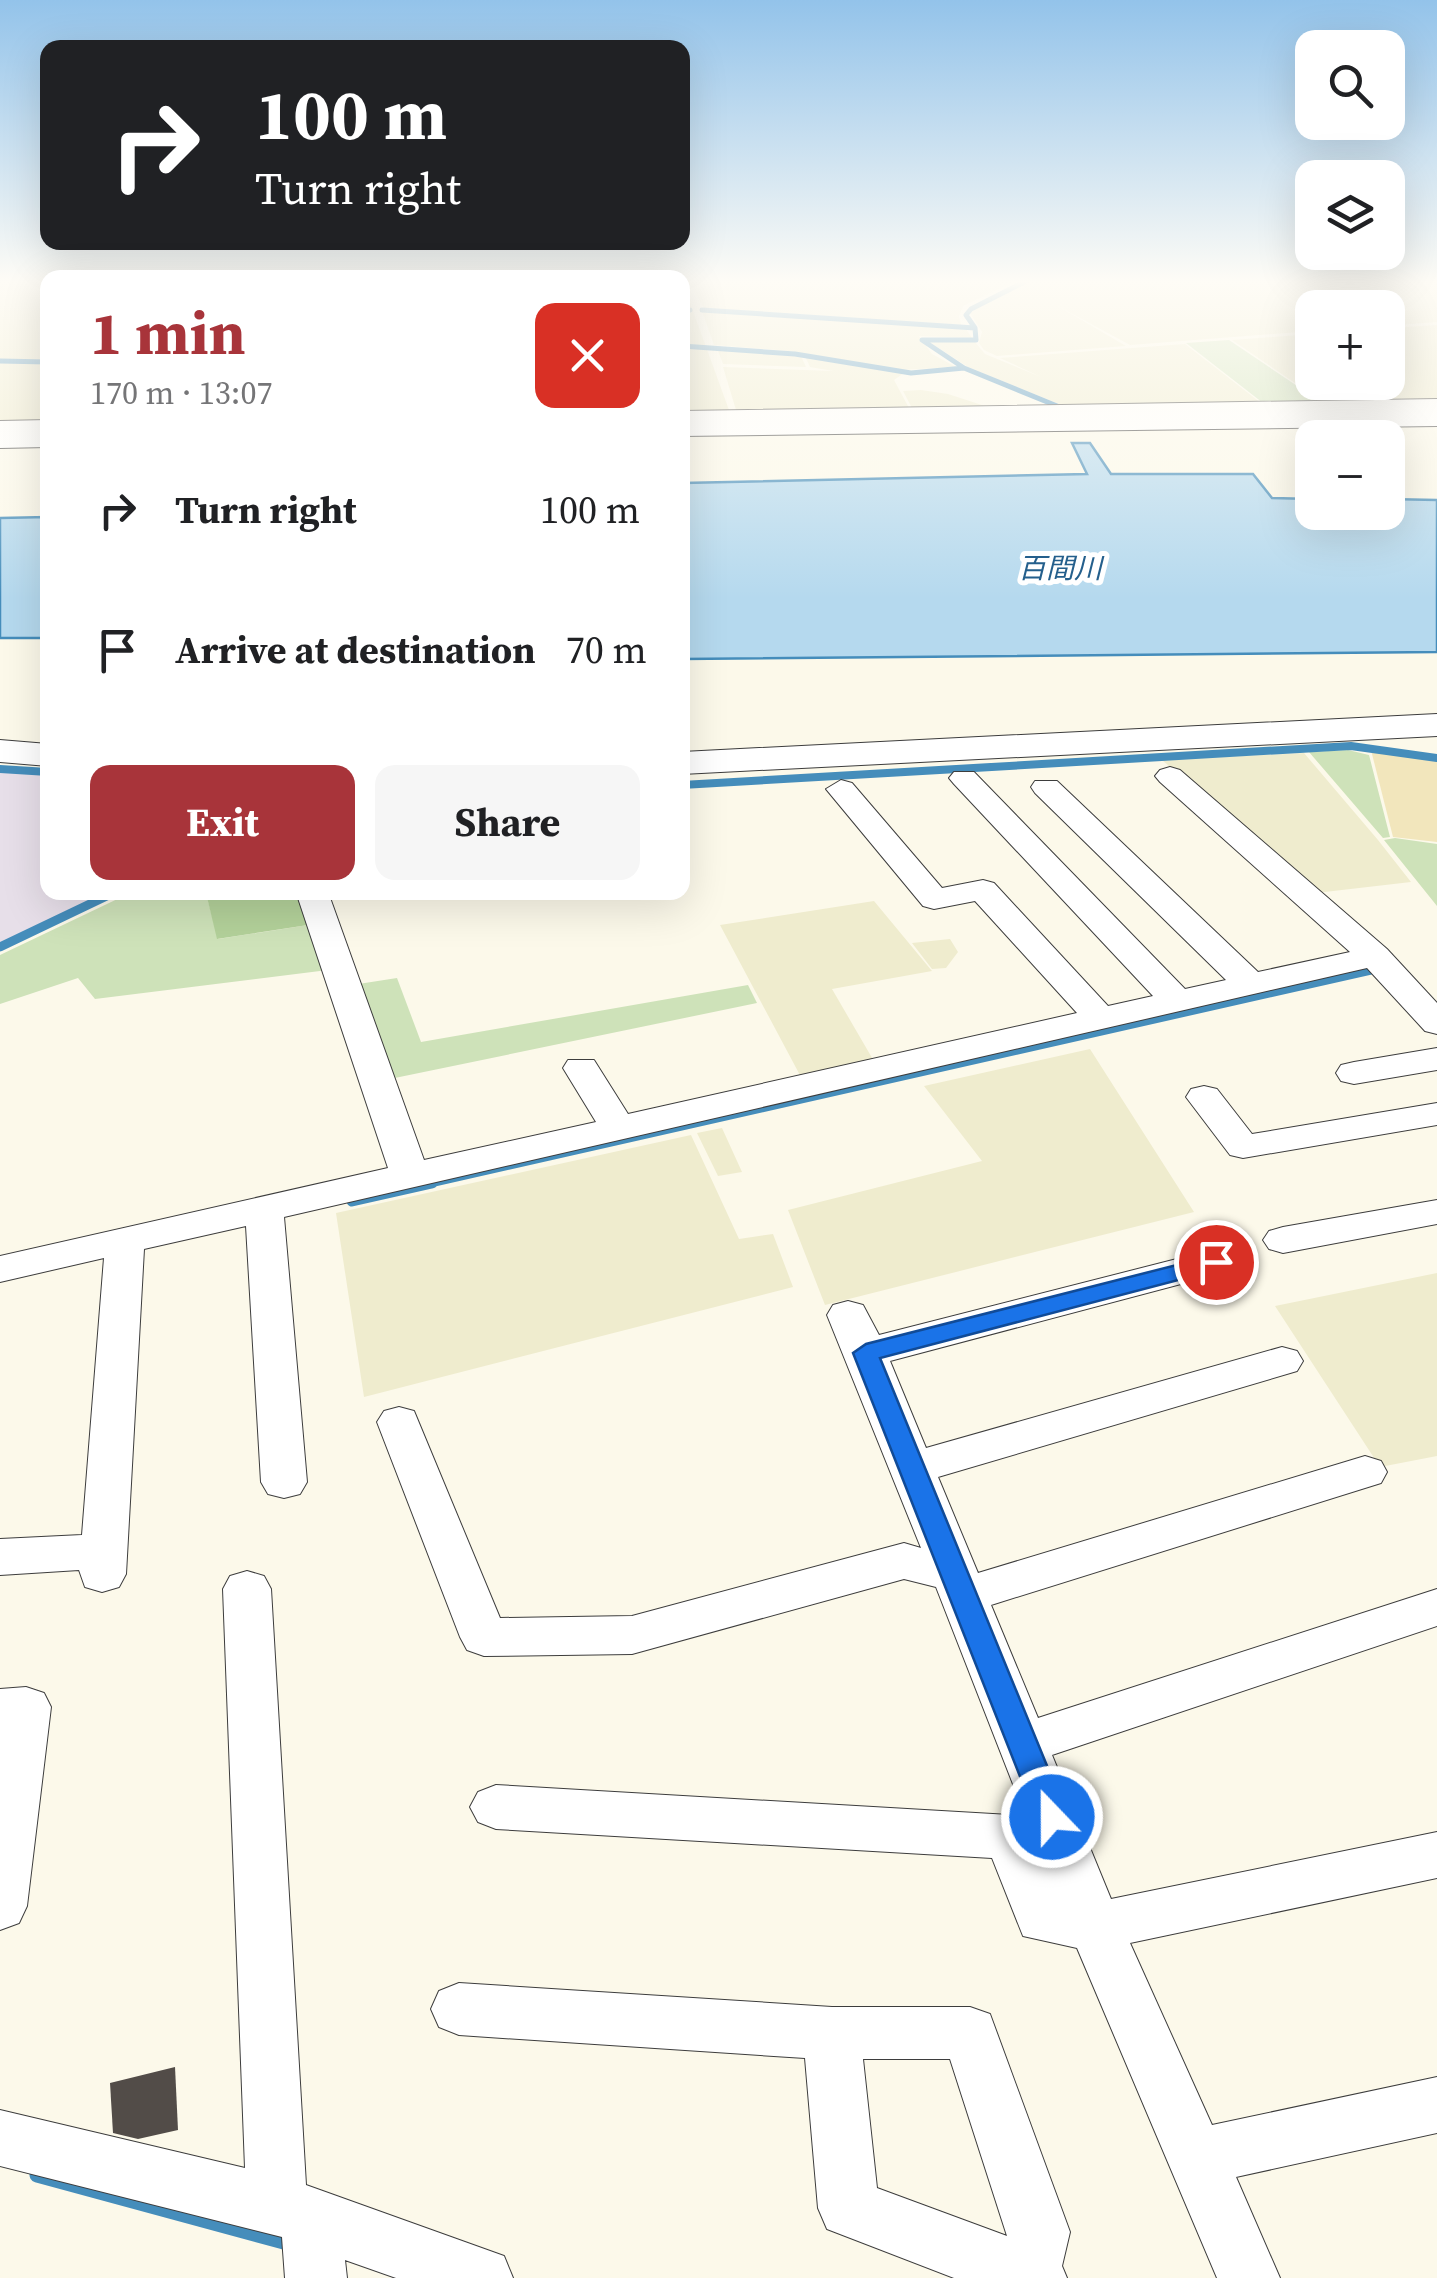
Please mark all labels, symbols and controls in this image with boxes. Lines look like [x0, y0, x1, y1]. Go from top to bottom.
map controls [1295, 30, 1405, 530]
button: search [1295, 30, 1405, 140]
text: 100 m [255, 66, 447, 162]
icon: right [90, 80, 220, 210]
text: Turn right [255, 157, 461, 219]
button: layers [1295, 160, 1405, 270]
button: + [1295, 290, 1405, 400]
text: 1 min [90, 292, 246, 374]
button: close [535, 303, 640, 408]
text: 170 m · 13:07 [90, 371, 272, 415]
button: − [1295, 420, 1405, 530]
icon: right [90, 483, 145, 538]
text: Turn right [175, 484, 357, 536]
text: 100 m [540, 484, 640, 536]
water label: 百間川 [1018, 549, 1105, 587]
icon: arrive [90, 623, 145, 678]
text: Arrive at destination [175, 624, 536, 676]
text: 70 m [566, 624, 647, 676]
button: Exit [90, 765, 355, 880]
button: Share [375, 765, 640, 880]
pin [1174, 1220, 1259, 1305]
icon: arrive [1189, 1235, 1244, 1290]
position arrow [1000, 1765, 1104, 1869]

